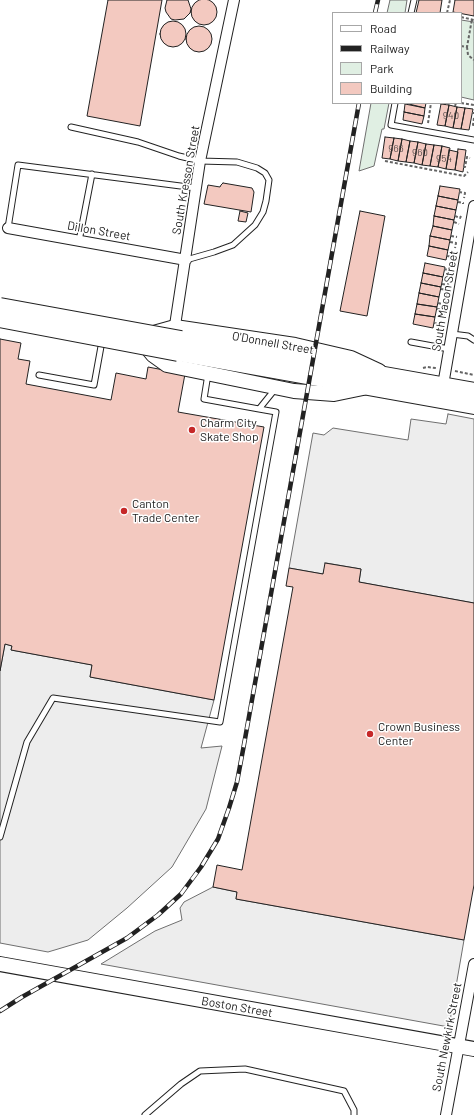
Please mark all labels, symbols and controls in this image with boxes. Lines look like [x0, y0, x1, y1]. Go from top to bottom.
legend [332, 12, 462, 104]
text: Road [370, 21, 397, 35]
text: Railway [370, 41, 409, 55]
text: Park [370, 61, 394, 75]
text: Building [370, 81, 412, 95]
house number: 940 [443, 110, 459, 122]
street label: South Kresson Street [169, 124, 203, 236]
house number: 966 [388, 143, 404, 155]
house number: 960 [412, 147, 428, 159]
house number: 954 [436, 153, 452, 165]
street label: Dillon Street [66, 218, 132, 244]
street label: South Macon Street [429, 249, 461, 353]
street label: O'Donnell Street [231, 329, 315, 357]
place label: Charm City Skate Shop [200, 416, 259, 444]
marker: Charm City Skate Shop [187, 425, 197, 435]
place label: Canton Trade Center [132, 497, 199, 525]
marker: Canton Trade Center [119, 506, 129, 516]
place label: Crown Business Center [378, 720, 460, 748]
marker: Crown Business Center [365, 729, 375, 739]
street label: South Newkirk Street [429, 981, 465, 1093]
street label: Boston Street [200, 994, 274, 1020]

